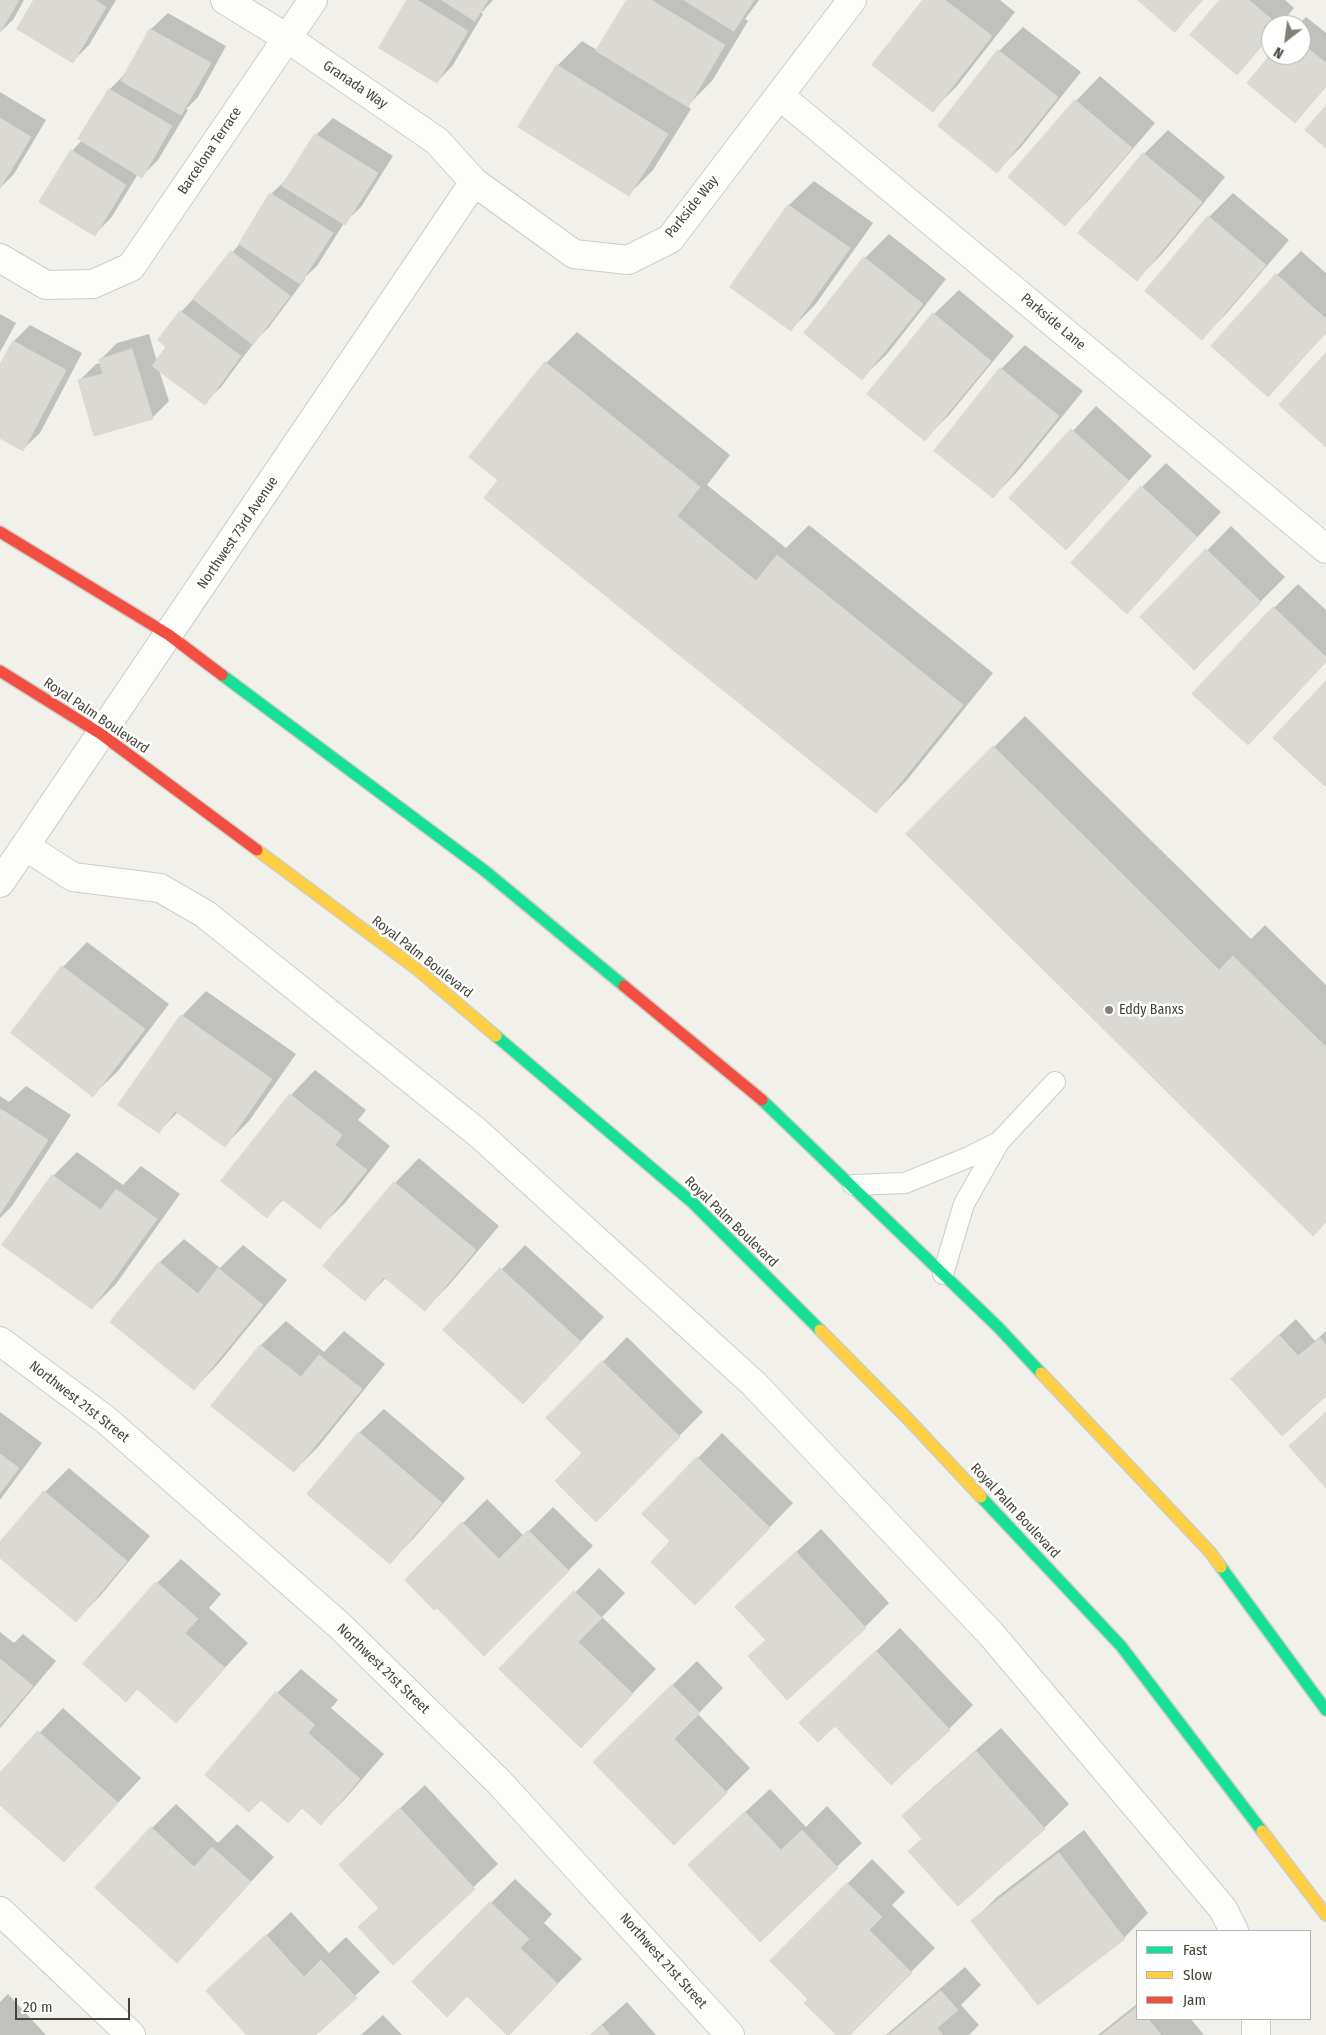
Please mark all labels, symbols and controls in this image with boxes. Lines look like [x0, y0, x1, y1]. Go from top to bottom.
north arrow [1261, 15, 1311, 65]
text: N [1271, 43, 1287, 62]
street label: Granada Way [320, 57, 390, 113]
street label: Barcelona Terrace [175, 104, 245, 198]
street label: Parkside Way [662, 173, 722, 241]
street label: Parkside Lane [1017, 290, 1089, 354]
street label: Northwest 73rd Avenue [194, 474, 282, 592]
street label: Royal Palm Boulevard [40, 675, 152, 757]
street label: Royal Palm Boulevard [368, 912, 476, 1002]
place label: Eddy Banxs [1119, 1002, 1184, 1018]
marker: Eddy Banxs [1103, 1004, 1115, 1016]
street label: Royal Palm Boulevard [681, 1173, 781, 1271]
street label: Northwest 21st Street [26, 1358, 132, 1446]
street label: Royal Palm Boulevard [967, 1460, 1063, 1562]
street label: Northwest 21st Street [333, 1621, 433, 1717]
street label: Northwest 21st Street [616, 1910, 710, 2012]
legend [1136, 1930, 1311, 2020]
text: Fast [1183, 1941, 1207, 1959]
text: Slow [1183, 1966, 1212, 1984]
scale bar [18, 1988, 132, 2020]
text: Jam [1183, 1991, 1206, 2009]
text: 20 m [23, 1998, 53, 2016]

